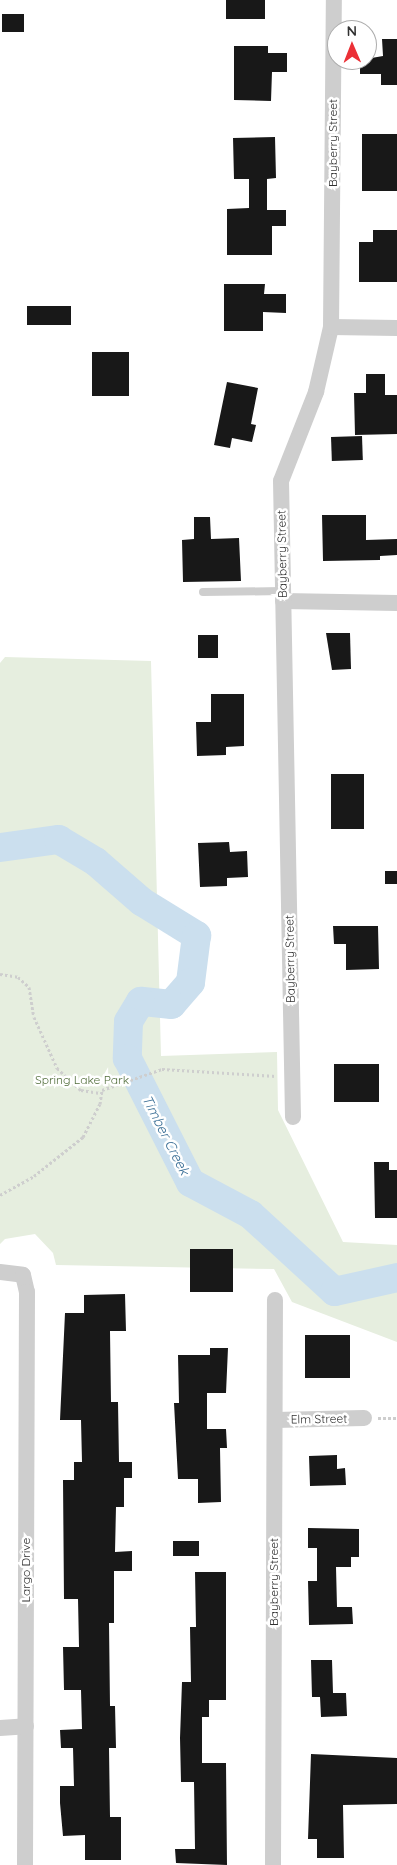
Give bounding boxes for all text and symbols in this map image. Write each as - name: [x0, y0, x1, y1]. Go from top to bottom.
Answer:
- north arrow: [327, 20, 377, 70]
- text: N: [346, 22, 357, 40]
- street label: Bayberry Street: [326, 99, 340, 187]
- street label: Bayberry Street: [274, 510, 290, 598]
- street label: Bayberry Street: [282, 915, 298, 1003]
- park label: Spring Lake Park: [35, 1073, 129, 1087]
- water label: Timber Creek: [139, 1092, 193, 1178]
- street label: Elm Street: [291, 1411, 347, 1427]
- street label: Largo Drive: [19, 1538, 33, 1602]
- street label: Bayberry Street: [267, 1538, 281, 1626]

